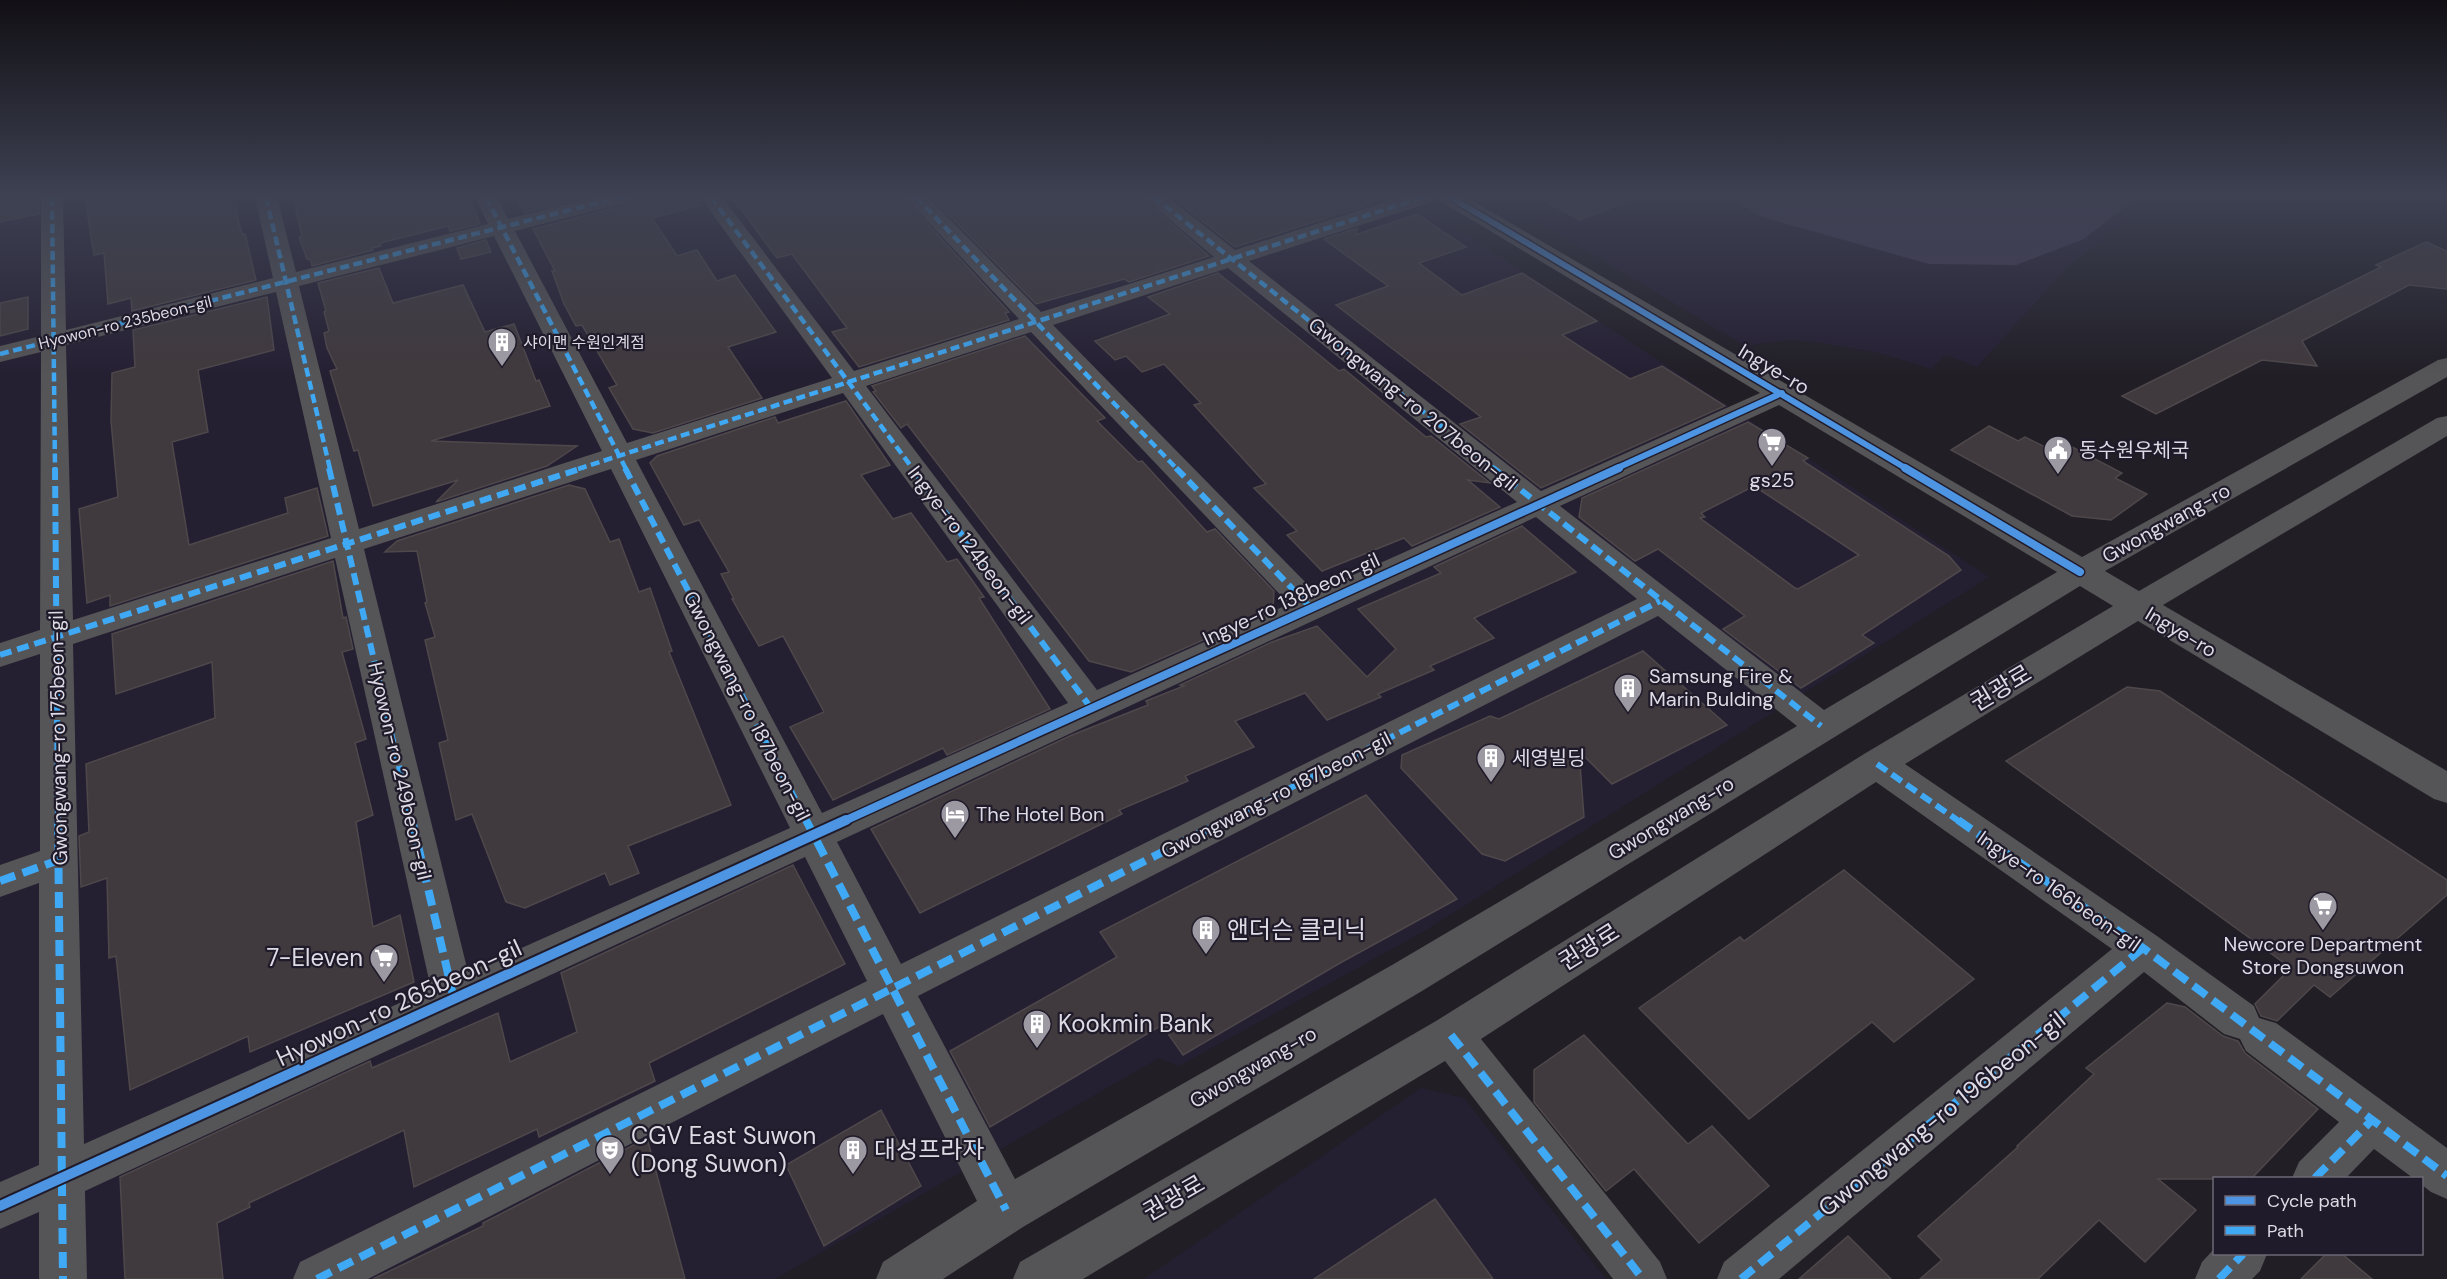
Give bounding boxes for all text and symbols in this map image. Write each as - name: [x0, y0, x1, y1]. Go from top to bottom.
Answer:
- street label: Hyowon-ro 235beon-gil: [36, 291, 214, 354]
- street label: Gwongwang-ro 207beon-gil: [1303, 312, 1523, 496]
- building icon: 샤이맨 수원인계점: [486, 326, 518, 368]
- place label: 샤이맨 수원인계점: [523, 332, 645, 353]
- street label: Ingye-ro: [1734, 338, 1814, 400]
- supermarket icon: gs25: [1756, 426, 1788, 468]
- public building icon: 동수원우체국: [2042, 434, 2074, 476]
- place label: 동수원우체국: [2079, 437, 2189, 463]
- street label: Ingye-ro 124beon-gil: [902, 461, 1038, 629]
- place label: gs25: [1750, 467, 1794, 493]
- street label: Gwongwang-ro: [2097, 477, 2235, 569]
- street label: Ingye-ro 138beon-gil: [1198, 547, 1384, 651]
- street label: Gwongwang-ro 187beon-gil: [678, 586, 816, 826]
- street label: Ingye-ro: [2141, 601, 2221, 663]
- street label: Gwongwang-ro 175beon-gil: [43, 610, 73, 866]
- street label: 권광로: [1964, 657, 2037, 718]
- street label: Hyowon-ro 249beon-gil: [362, 659, 438, 883]
- place label: Samsung Fire & Marin Bulding: [1649, 663, 1793, 712]
- building icon: Samsung Fire & Marin Bulding: [1612, 672, 1644, 714]
- street label: Gwongwang-ro 187beon-gil: [1156, 726, 1396, 864]
- building icon: 세영빌딩: [1475, 742, 1507, 784]
- place label: 세영빌딩: [1512, 745, 1586, 771]
- street label: Gwongwang-ro: [1603, 770, 1739, 866]
- hotel icon: The Hotel Bon: [939, 798, 971, 840]
- place label: The Hotel Bon: [976, 801, 1105, 827]
- street label: Ingye-ro 166beon-gil: [1972, 825, 2146, 957]
- supermarket icon: Newcore Department Store Dongsuwon: [2307, 890, 2339, 932]
- building icon: 앤더슨 클리닉: [1190, 914, 1222, 956]
- place label: 앤더슨 클리닉: [1227, 914, 1366, 945]
- street label: 권광로: [1552, 916, 1625, 977]
- place label: Newcore Department Store Dongsuwon: [2224, 931, 2423, 980]
- street label: Hyowon-ro 265beon-gil: [271, 932, 527, 1073]
- place label: 7-Eleven: [266, 942, 363, 973]
- supermarket icon: 7-Eleven: [368, 942, 400, 984]
- street label: Gwongwang-ro 196beon-gil: [1812, 1004, 2072, 1223]
- building icon: Kookmin Bank: [1021, 1008, 1053, 1050]
- place label: Kookmin Bank: [1058, 1008, 1213, 1039]
- street label: Gwongwang-ro: [1185, 1020, 1321, 1114]
- place label: CGV East Suwon (Dong Suwon): [631, 1120, 816, 1179]
- theatre icon: CGV East Suwon (Dong Suwon): [594, 1134, 626, 1176]
- building icon: 대성프라자: [837, 1134, 869, 1176]
- place label: 대성프라자: [874, 1134, 984, 1165]
- street label: 권광로: [1137, 1168, 1210, 1228]
- legend: [2213, 1177, 2423, 1255]
- text: Cycle path: [2267, 1189, 2357, 1213]
- text: Path: [2267, 1219, 2304, 1243]

